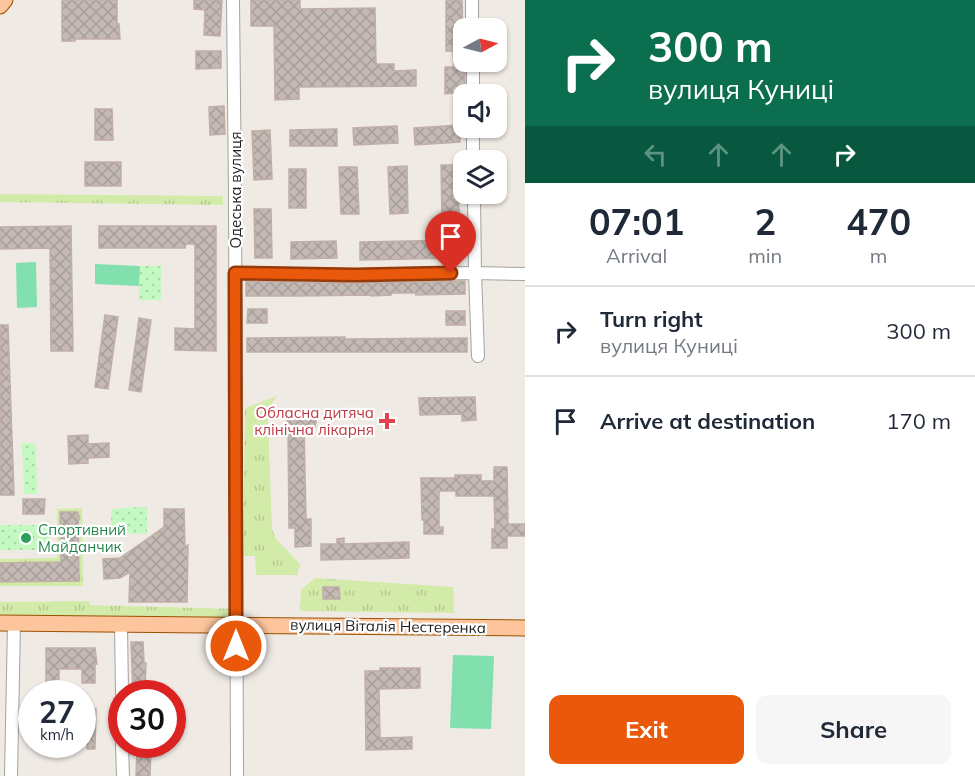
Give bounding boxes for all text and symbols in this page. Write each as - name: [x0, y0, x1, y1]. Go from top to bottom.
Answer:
- north arrow: [453, 18, 507, 72]
- map controls: [453, 18, 507, 204]
- text: 300 m: [648, 20, 773, 73]
- icon: right: [549, 24, 627, 102]
- text: вулиця Куниці: [648, 72, 834, 106]
- button: sound: [453, 84, 507, 138]
- street label: Одеська вулиця: [226, 132, 245, 248]
- icon: left: [639, 138, 672, 171]
- icon: ahead: [702, 138, 735, 171]
- icon: ahead: [765, 138, 798, 171]
- icon: right: [828, 138, 861, 171]
- button: layers: [453, 150, 507, 204]
- text: 07:01: [589, 199, 684, 244]
- text: 2: [754, 199, 776, 244]
- text: 470: [846, 199, 911, 244]
- pin: [425, 211, 476, 273]
- icon: arrive: [434, 220, 467, 253]
- text: Arrival: [606, 243, 667, 268]
- text: min: [748, 243, 782, 268]
- text: m: [870, 243, 887, 268]
- text: Turn right: [600, 305, 703, 333]
- icon: right: [549, 315, 582, 348]
- text: 300 m: [886, 317, 951, 345]
- text: вулиця Куниці: [600, 333, 738, 358]
- place label: Обласна дитяча клінічна лікарня: [254, 403, 374, 439]
- icon: arrive: [549, 405, 582, 438]
- text: Arrive at destination: [600, 407, 815, 435]
- text: 170 m: [886, 407, 951, 435]
- marker: Обласна дитяча клінічна лікарня: [378, 412, 396, 430]
- place label: Спортивний Майданчик: [38, 520, 126, 556]
- marker: Спортивний Майданчик: [19, 531, 33, 545]
- position arrow: [204, 614, 268, 678]
- street label: вулиця Віталія Нестеренка: [290, 615, 486, 637]
- speed limit sign: 30: [108, 680, 186, 758]
- text: 27: [39, 693, 75, 731]
- button: Exit: [549, 695, 744, 764]
- button: Share: [756, 695, 951, 764]
- text: km/h: [40, 725, 74, 744]

